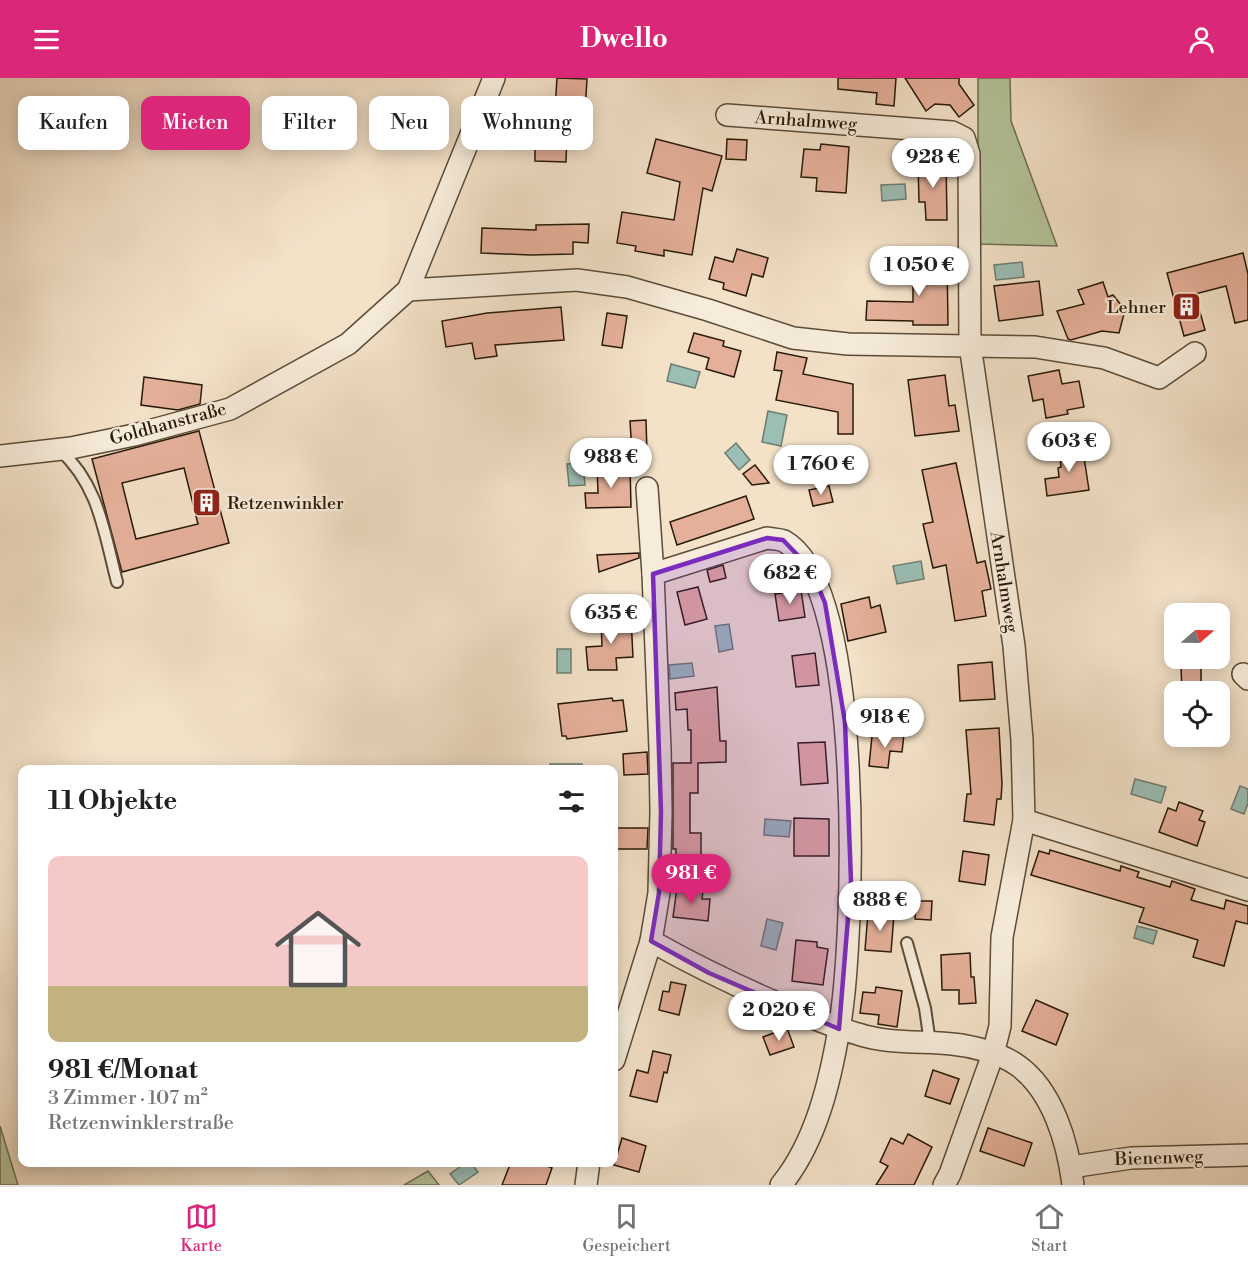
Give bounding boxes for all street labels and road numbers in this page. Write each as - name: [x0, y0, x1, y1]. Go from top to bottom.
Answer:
- street label: Arnhalmweg: [753, 106, 859, 136]
- street label: Goldhanstraße: [107, 397, 229, 451]
- street label: Arnhalmweg: [984, 528, 1023, 635]
- street label: Bienenweg: [1113, 1145, 1205, 1171]

